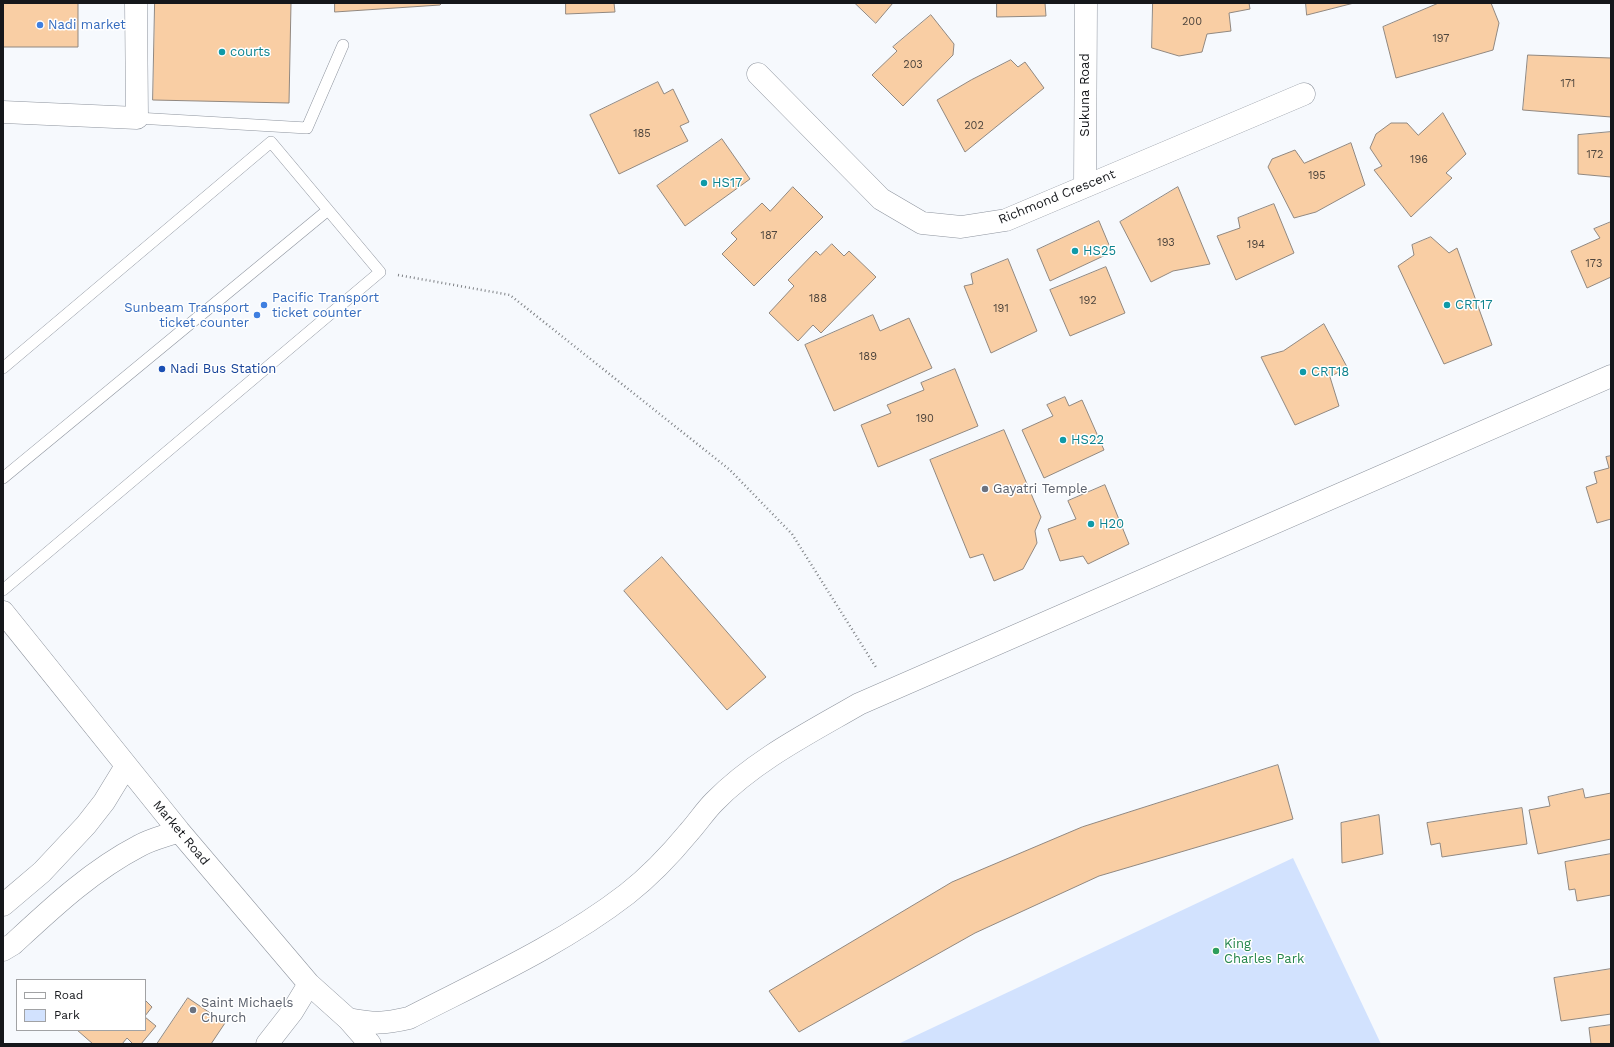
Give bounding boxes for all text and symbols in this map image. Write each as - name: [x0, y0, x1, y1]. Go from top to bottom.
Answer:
- house number: 200: [1182, 15, 1202, 29]
- place label: Nadi market: [48, 17, 126, 33]
- marker: Nadi market: [35, 20, 45, 30]
- house number: 197: [1432, 32, 1450, 46]
- place label: courts: [230, 44, 270, 60]
- marker: courts: [217, 47, 227, 57]
- street label: Sukuna Road: [1077, 53, 1093, 137]
- house number: 203: [903, 58, 923, 72]
- house number: 171: [1561, 77, 1575, 91]
- house number: 202: [964, 119, 984, 133]
- house number: 185: [633, 127, 651, 141]
- house number: 172: [1587, 148, 1603, 162]
- house number: 196: [1410, 153, 1428, 167]
- street label: Richmond Crescent: [996, 166, 1118, 228]
- house number: 195: [1308, 169, 1326, 183]
- place label: HS17: [712, 175, 742, 191]
- marker: HS17: [699, 178, 709, 188]
- house number: 187: [761, 229, 777, 243]
- house number: 193: [1157, 236, 1175, 250]
- house number: 194: [1247, 238, 1265, 252]
- place label: HS25: [1083, 243, 1116, 259]
- marker: HS25: [1070, 246, 1080, 256]
- house number: 173: [1586, 257, 1602, 271]
- place label: Pacific Transport ticket counter: [272, 290, 379, 321]
- house number: 188: [809, 292, 827, 306]
- house number: 192: [1079, 294, 1097, 308]
- place label: CRT17: [1455, 297, 1493, 313]
- place label: Sunbeam Transport ticket counter: [124, 300, 249, 331]
- marker: Pacific Transport ticket counter: [259, 300, 269, 310]
- marker: CRT17: [1442, 300, 1452, 310]
- house number: 191: [993, 302, 1009, 316]
- marker: Sunbeam Transport ticket counter: [252, 310, 262, 320]
- house number: 189: [859, 350, 877, 364]
- place label: Nadi Bus Station: [170, 361, 276, 377]
- marker: Nadi Bus Station: [157, 364, 167, 374]
- place label: CRT18: [1311, 364, 1349, 380]
- marker: CRT18: [1298, 367, 1308, 377]
- house number: 190: [916, 412, 934, 426]
- place label: HS22: [1071, 432, 1104, 448]
- marker: HS22: [1058, 435, 1068, 445]
- place label: Gayatri Temple: [993, 481, 1088, 497]
- marker: Gayatri Temple: [980, 484, 990, 494]
- place label: H20: [1099, 516, 1124, 532]
- marker: H20: [1086, 519, 1096, 529]
- street label: Market Road: [149, 797, 213, 869]
- place label: King Charles Park: [1224, 936, 1304, 967]
- marker: King Charles Park: [1211, 946, 1221, 956]
- legend: [16, 979, 146, 1031]
- text: Road: [54, 988, 83, 1002]
- place label: Saint Michaels Church: [201, 995, 293, 1026]
- marker: Saint Michaels Church: [188, 1005, 198, 1015]
- text: Park: [54, 1008, 80, 1022]

